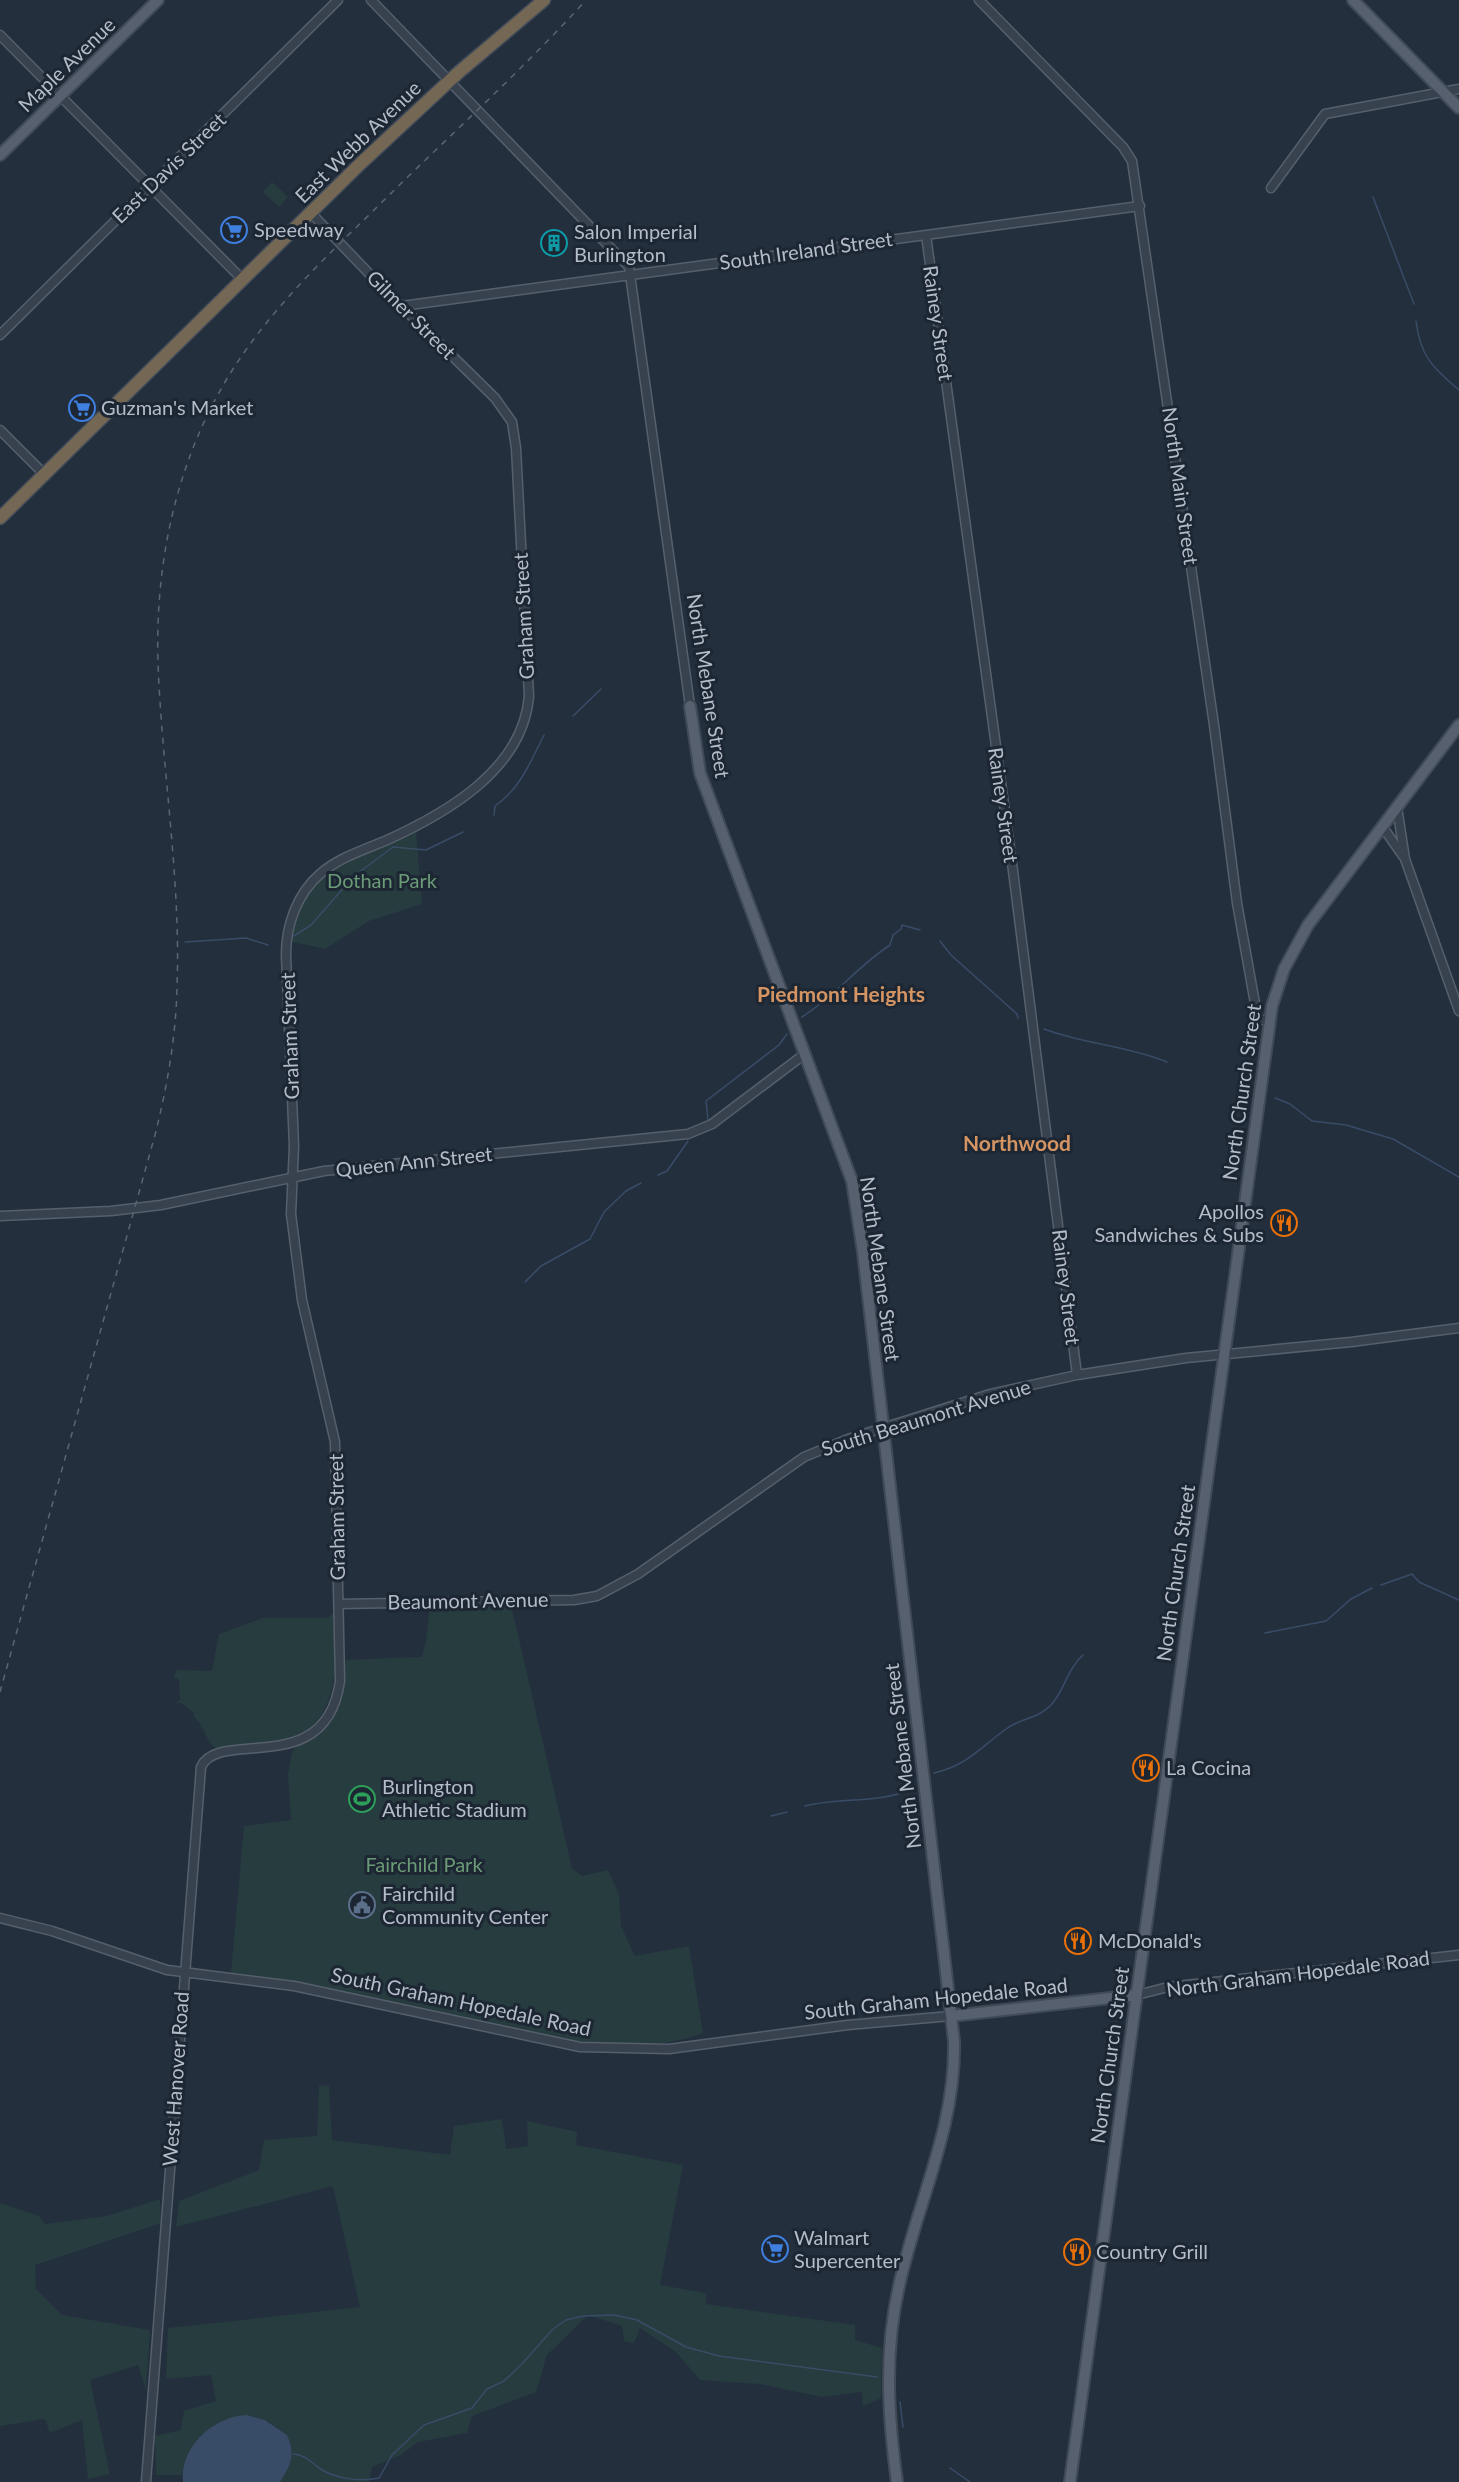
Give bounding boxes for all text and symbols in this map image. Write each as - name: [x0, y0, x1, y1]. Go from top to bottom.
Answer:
- street label: Maple Avenue: [13, 12, 120, 116]
- street label: East Webb Avenue: [290, 75, 425, 207]
- street label: East Davis Street: [107, 107, 230, 228]
- supermarket icon: Speedway: [219, 215, 249, 245]
- place label: Speedway: [254, 217, 344, 241]
- place label: Salon Imperial Burlington: [574, 219, 697, 266]
- street label: South Ireland Street: [718, 226, 894, 274]
- building icon: Salon Imperial Burlington: [539, 228, 569, 258]
- street label: Rainey Street: [919, 264, 959, 382]
- street label: Gilmer Street: [362, 265, 461, 364]
- supermarket icon: Guzman's Market: [67, 393, 97, 423]
- place label: Guzman's Market: [101, 395, 253, 419]
- street label: North Main Street: [1158, 405, 1204, 566]
- street label: Graham Street: [508, 552, 538, 680]
- street label: North Mebane Street: [683, 592, 735, 780]
- street label: Rainey Street: [984, 746, 1024, 864]
- park label: Dothan Park: [327, 868, 438, 892]
- street label: Graham Street: [275, 972, 303, 1100]
- district label: Piedmont Heights: [757, 981, 925, 1006]
- street label: North Church Street: [1217, 1002, 1265, 1182]
- district label: Northwood: [963, 1130, 1071, 1155]
- street label: Queen Ann Street: [334, 1141, 493, 1181]
- street label: North Mebane Street: [856, 1175, 906, 1363]
- place label: Apollos Sandwiches & Subs: [1094, 1199, 1264, 1246]
- restaurant icon: Apollos Sandwiches & Subs: [1269, 1208, 1299, 1238]
- street label: Rainey Street: [1048, 1228, 1086, 1346]
- street label: South Beaumont Avenue: [818, 1374, 1033, 1460]
- street label: Graham Street: [323, 1453, 349, 1581]
- street label: North Church Street: [1151, 1483, 1199, 1663]
- street label: Beaumont Avenue: [387, 1587, 549, 1613]
- street label: North Mebane Street: [879, 1662, 925, 1850]
- restaurant icon: La Cocina: [1131, 1753, 1161, 1783]
- place label: La Cocina: [1166, 1755, 1251, 1779]
- place label: Burlington Athletic Stadium: [382, 1774, 527, 1821]
- sports icon: Burlington Athletic Stadium: [347, 1784, 377, 1814]
- park label: Fairchild Park: [365, 1852, 483, 1876]
- place label: Fairchild Community Center: [382, 1881, 549, 1928]
- public building icon: Fairchild Community Center: [347, 1890, 377, 1920]
- restaurant icon: McDonald's: [1063, 1926, 1093, 1956]
- place label: McDonald's: [1098, 1928, 1202, 1952]
- street label: North Graham Hopedale Road: [1165, 1945, 1431, 2001]
- street label: South Graham Hopedale Road: [329, 1962, 593, 2040]
- street label: North Church Street: [1085, 1965, 1133, 2145]
- street label: South Graham Hopedale Road: [803, 1972, 1069, 2024]
- street label: West Hanover Road: [157, 1991, 193, 2167]
- place label: Walmart Supercenter: [794, 2225, 901, 2272]
- supermarket icon: Walmart Supercenter: [760, 2234, 790, 2264]
- restaurant icon: Country Grill: [1062, 2237, 1092, 2267]
- place label: Country Grill: [1096, 2239, 1208, 2263]

